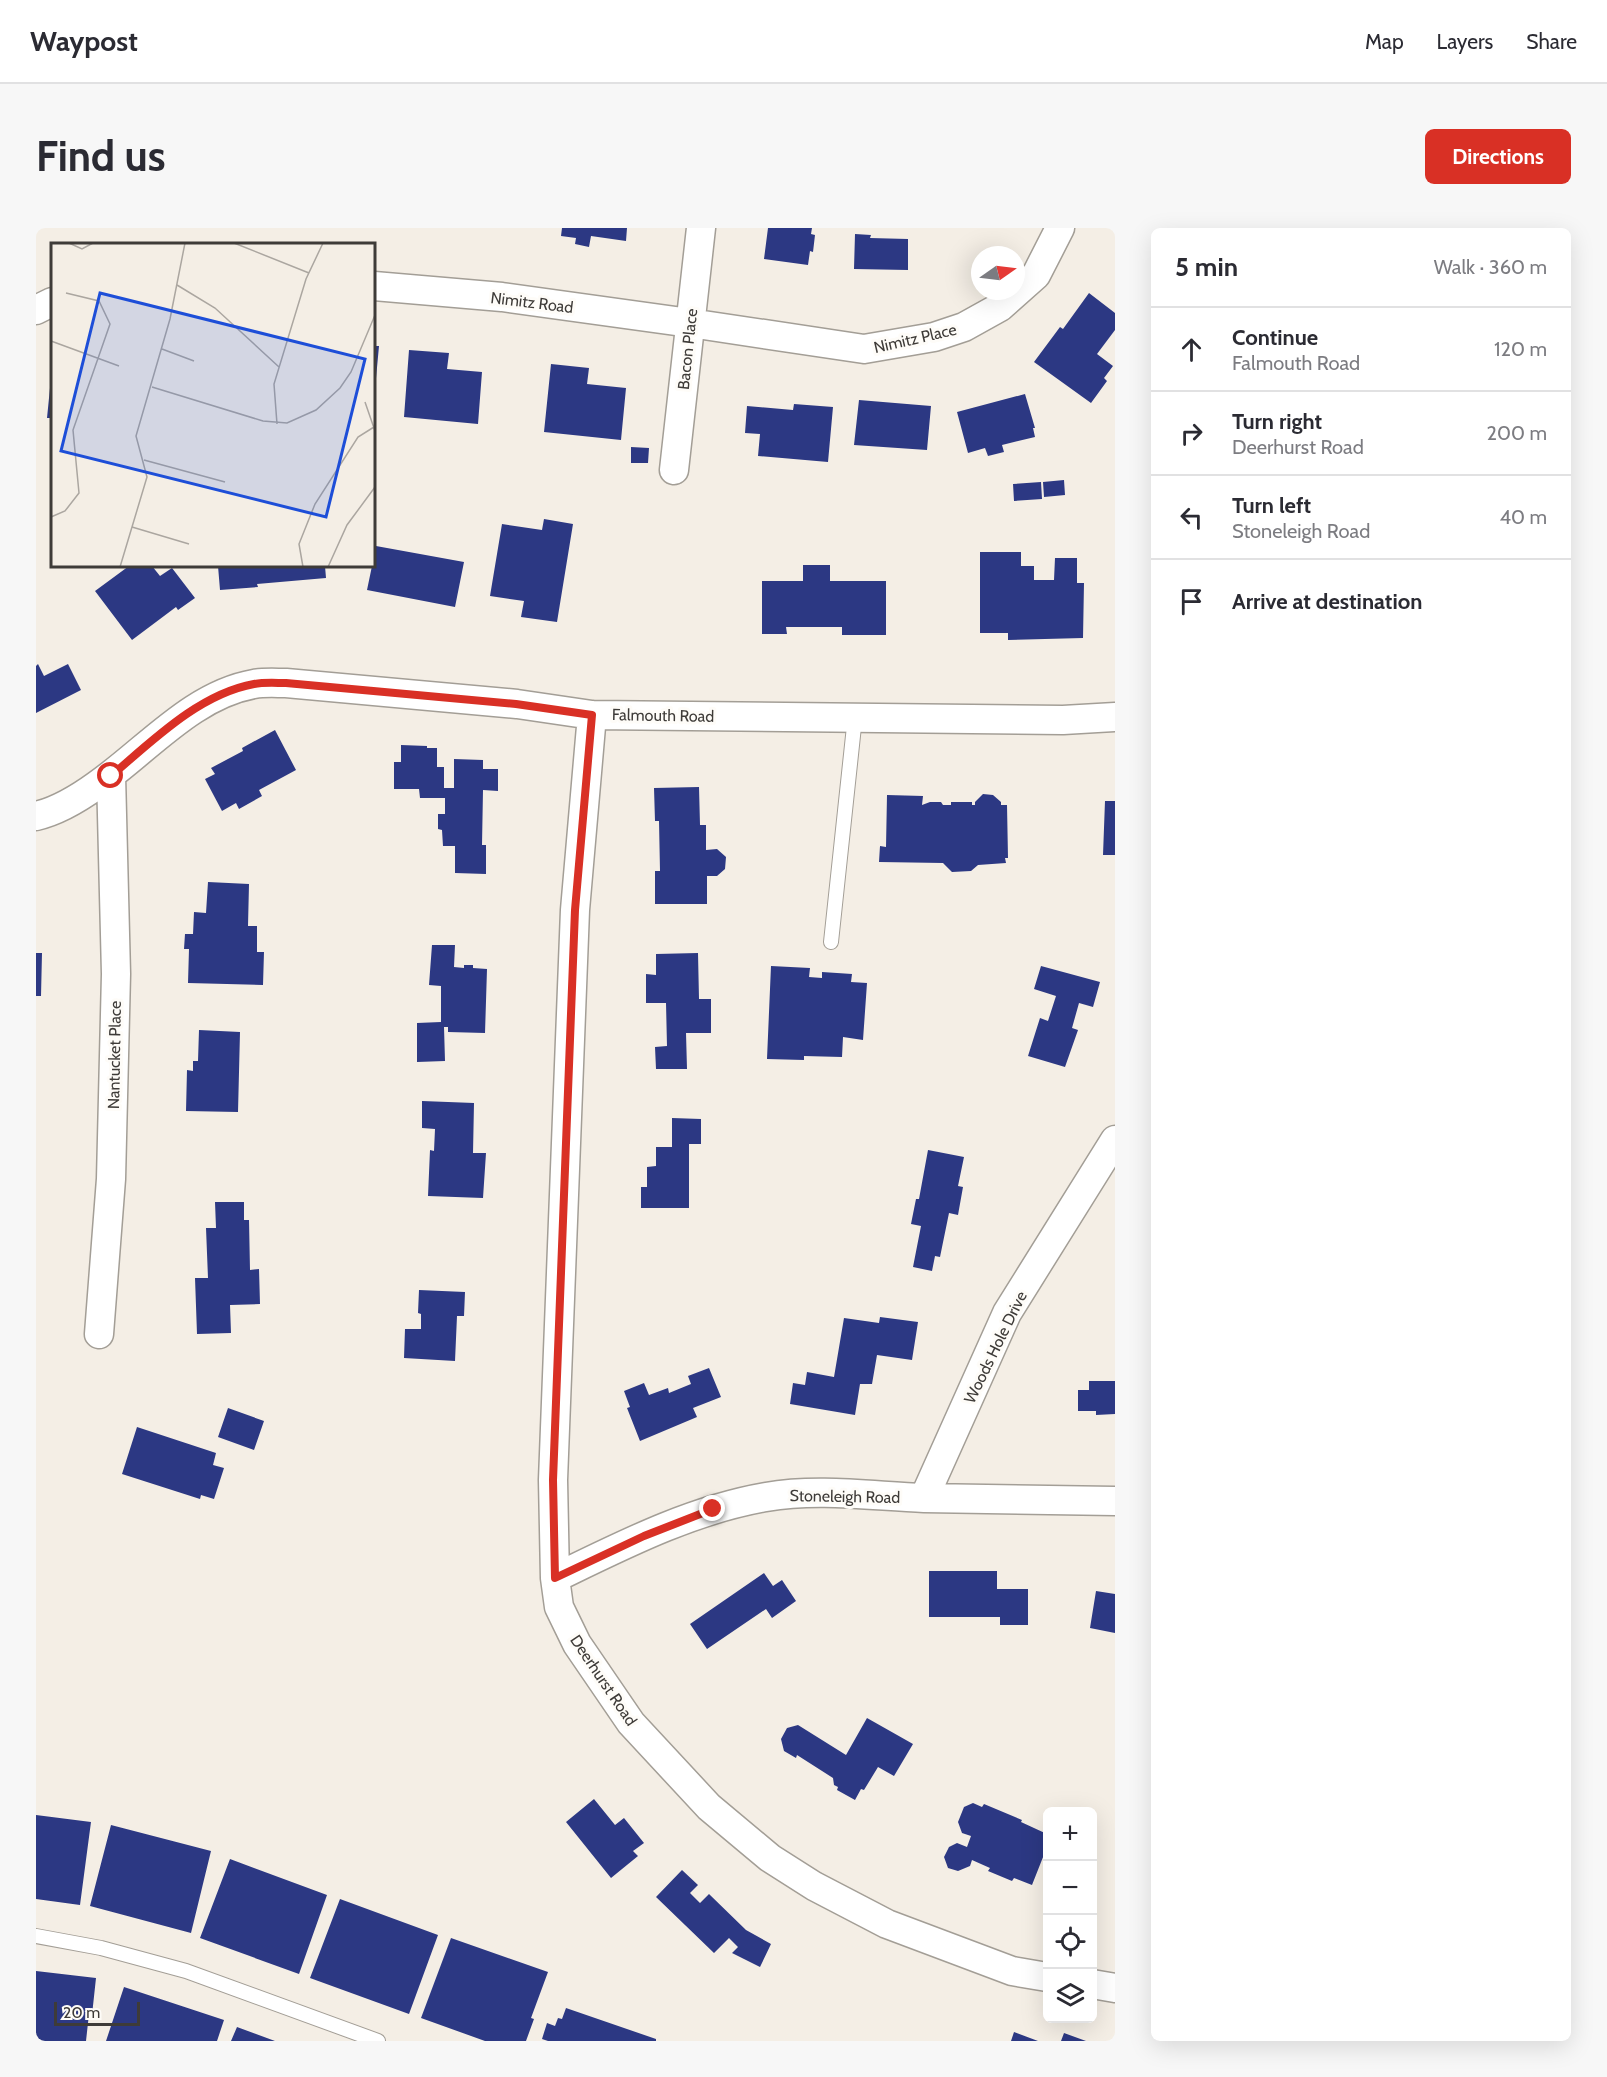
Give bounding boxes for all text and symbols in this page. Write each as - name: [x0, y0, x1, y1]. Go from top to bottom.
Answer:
- text: Waypost: [30, 24, 138, 58]
- text: Map: [1365, 29, 1404, 54]
- text: Layers: [1437, 29, 1493, 54]
- text: Share: [1526, 29, 1577, 54]
- button: Directions: [1425, 129, 1571, 184]
- text: Find us: [36, 130, 165, 182]
- inset map: [51, 243, 375, 567]
- north arrow: [971, 246, 1025, 300]
- text: 5 min: [1175, 251, 1238, 283]
- text: Walk · 360 m: [1434, 255, 1547, 279]
- street label: Nimitz Road: [490, 288, 574, 317]
- street label: Bacon Place: [674, 307, 701, 391]
- street label: Nimitz Place: [872, 320, 958, 357]
- text: Continue: [1232, 324, 1318, 351]
- icon: ahead: [1175, 333, 1208, 366]
- text: 120 m: [1494, 337, 1547, 361]
- text: Falmouth Road: [1232, 351, 1360, 375]
- text: Turn right: [1232, 408, 1322, 435]
- icon: right: [1175, 417, 1208, 450]
- text: 200 m: [1487, 421, 1547, 445]
- text: Deerhurst Road: [1232, 435, 1364, 459]
- text: Turn left: [1232, 492, 1311, 519]
- icon: left: [1175, 501, 1208, 534]
- text: 40 m: [1499, 505, 1547, 529]
- text: Stoneleigh Road: [1232, 519, 1370, 543]
- icon: arrive: [1175, 585, 1208, 618]
- text: Arrive at destination: [1232, 588, 1422, 615]
- street label: Falmouth Road: [612, 705, 714, 726]
- route start: [97, 762, 123, 788]
- street label: Nantucket Place: [104, 1001, 125, 1109]
- street label: Woods Hole Drive: [960, 1288, 1031, 1406]
- street label: Stoneleigh Road: [790, 1486, 900, 1507]
- route end: [699, 1495, 725, 1521]
- street label: Deerhurst Road: [566, 1631, 641, 1729]
- map controls: [1043, 1807, 1097, 2023]
- button: +: [1043, 1807, 1097, 1861]
- button: −: [1043, 1861, 1097, 1915]
- button: locate: [1043, 1915, 1097, 1969]
- button: layers: [1043, 1969, 1097, 2023]
- scale bar: [54, 1999, 140, 2026]
- text: 20 m: [63, 2003, 100, 2022]

